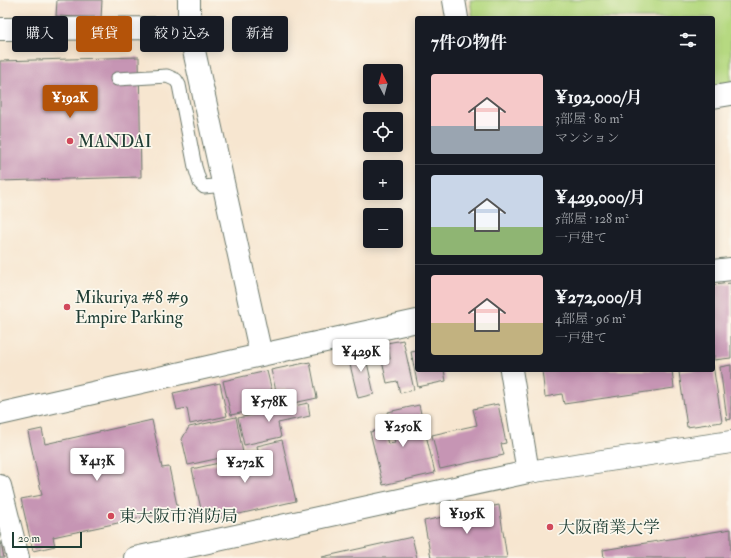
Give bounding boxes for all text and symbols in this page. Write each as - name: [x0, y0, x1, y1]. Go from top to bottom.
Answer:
- chip: 購入: [12, 16, 68, 52]
- chip: 賃貸: [76, 16, 132, 52]
- chip: 絞り込み: [140, 16, 224, 52]
- chip: 新着: [232, 16, 288, 52]
- icon: filters: [677, 29, 699, 51]
- text: 7件の物件: [431, 32, 507, 53]
- north arrow: [363, 64, 403, 104]
- map controls: [363, 64, 403, 248]
- pin: ¥192K: [42, 85, 98, 119]
- text: ¥192,000/月: [555, 87, 643, 108]
- text: ¥192K: [52, 90, 88, 106]
- icon: home: [463, 90, 511, 138]
- text: 3部屋 · 80 m²: [555, 111, 623, 127]
- button: locate: [363, 112, 403, 152]
- text: マンション: [555, 130, 619, 146]
- place label: MANDAI: [78, 131, 152, 152]
- marker: MANDAI: [65, 136, 75, 146]
- button: +: [363, 160, 403, 200]
- text: ¥429,000/月: [555, 187, 646, 208]
- icon: home: [463, 191, 511, 239]
- button: −: [363, 208, 403, 248]
- text: 5部屋 · 128 m²: [555, 211, 629, 227]
- text: 一戸建て: [555, 230, 607, 246]
- place label: Mikuriya #8 #9 Empire Parking: [75, 287, 189, 329]
- text: ¥272,000/月: [555, 287, 644, 308]
- icon: home: [463, 291, 511, 339]
- marker: Mikuriya #8 #9 Empire Parking: [62, 302, 72, 312]
- text: 4部屋 · 96 m²: [555, 311, 626, 327]
- text: 一戸建て: [555, 330, 607, 346]
- pin: ¥429K: [333, 339, 389, 373]
- text: ¥429K: [341, 344, 381, 360]
- pin: ¥578K: [241, 389, 297, 423]
- text: ¥578K: [251, 394, 287, 410]
- pin: ¥250K: [375, 414, 431, 448]
- text: ¥250K: [384, 419, 422, 435]
- pin: ¥413K: [69, 448, 125, 482]
- pin: ¥272K: [217, 450, 273, 484]
- text: ¥413K: [79, 453, 115, 469]
- text: ¥272K: [226, 455, 264, 471]
- pin: ¥195K: [439, 501, 495, 535]
- place label: 東大阪市消防局: [119, 506, 238, 527]
- text: ¥195K: [449, 506, 485, 522]
- marker: 東大阪市消防局: [106, 511, 116, 521]
- place label: 大阪商業大学: [558, 517, 660, 538]
- marker: 大阪商業大学: [545, 522, 555, 532]
- scale bar: [12, 530, 82, 549]
- text: 20 m: [18, 532, 40, 545]

